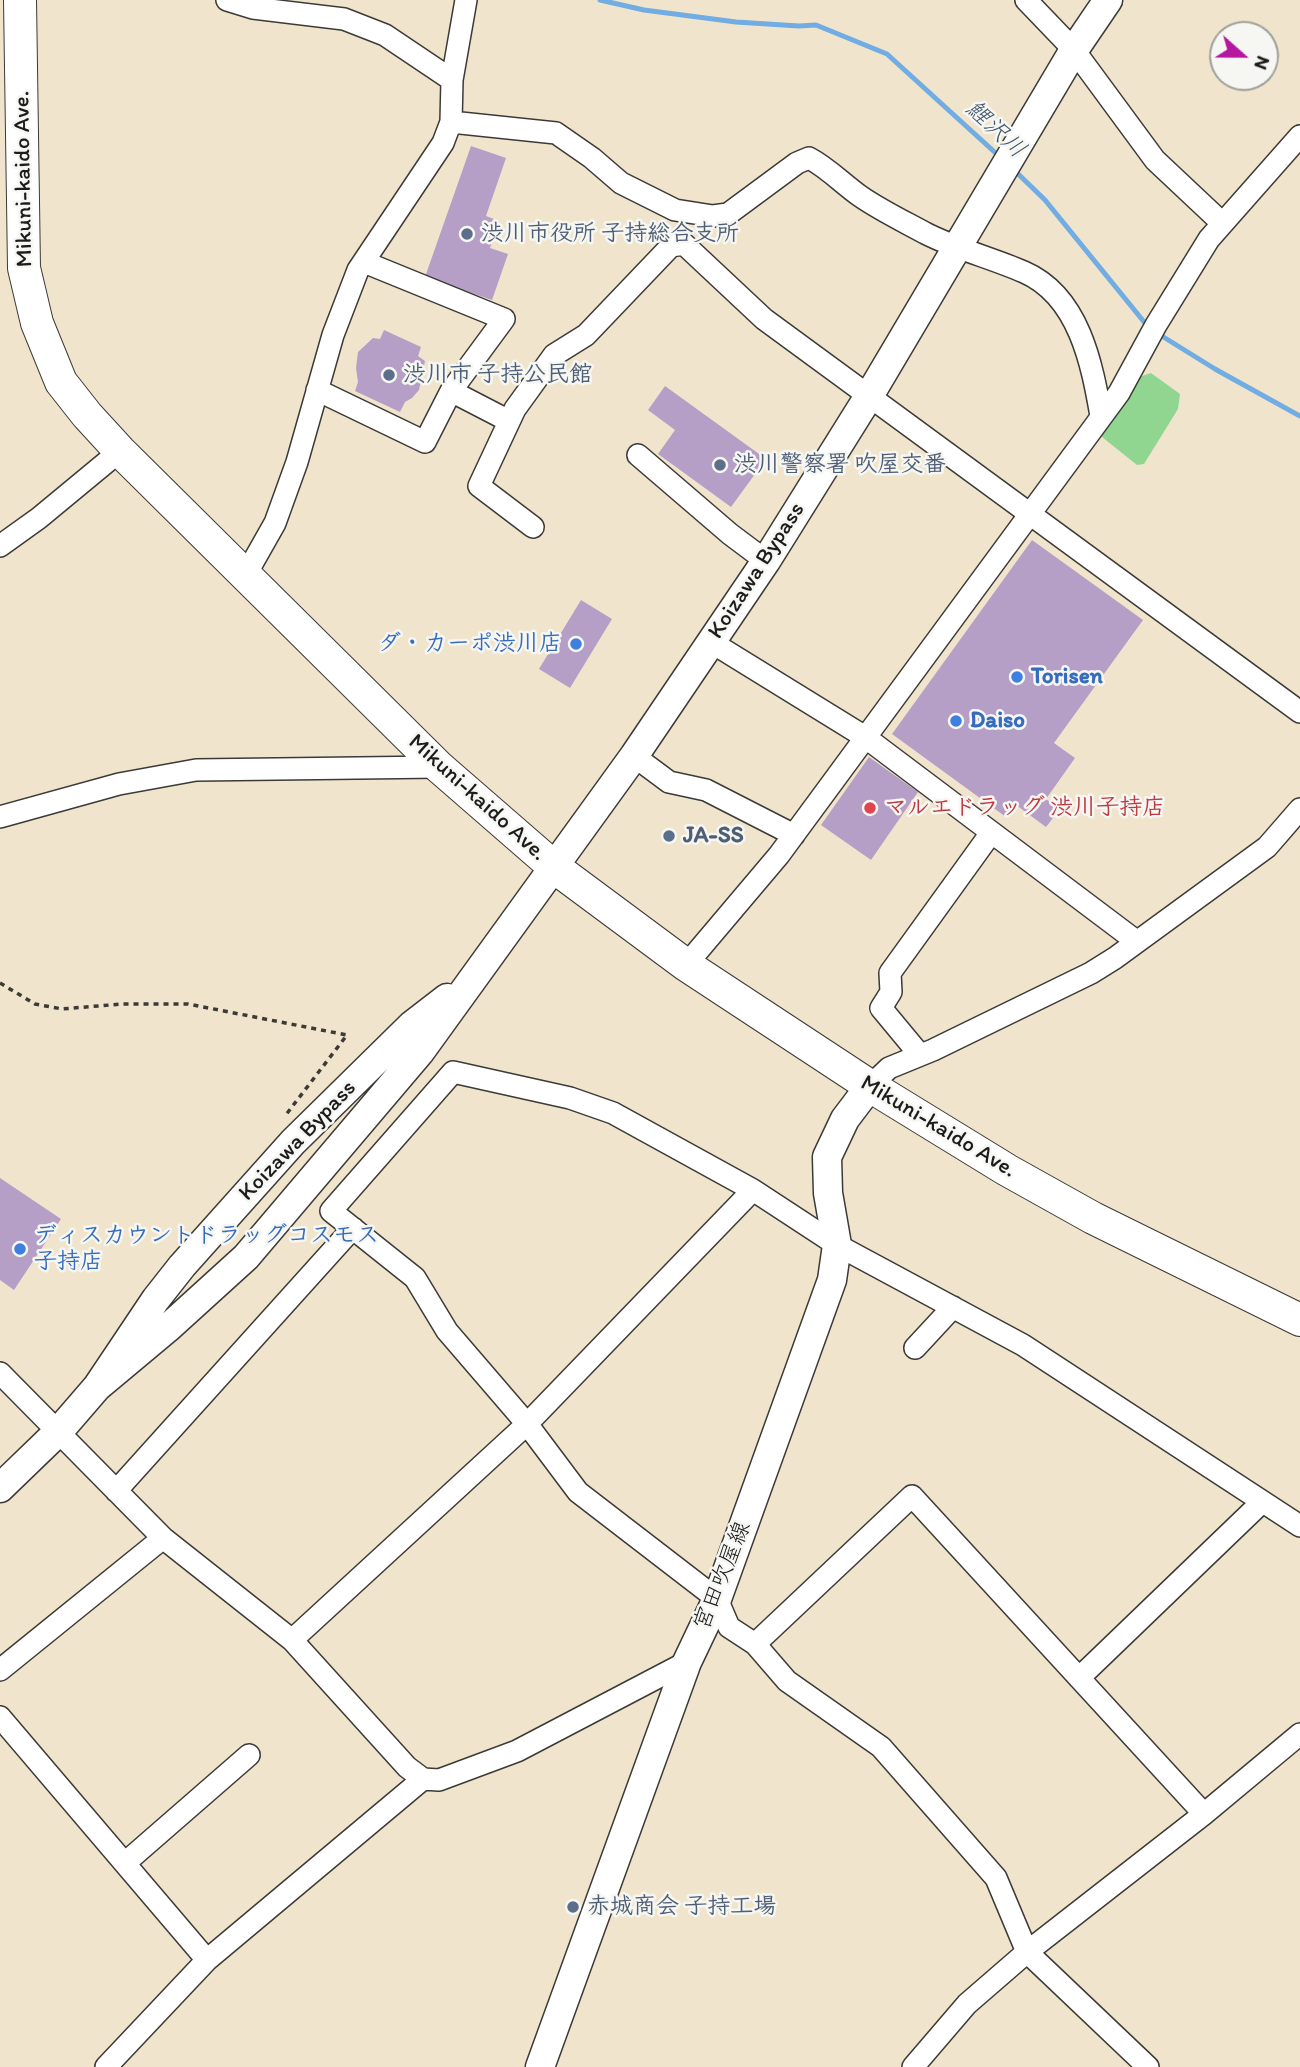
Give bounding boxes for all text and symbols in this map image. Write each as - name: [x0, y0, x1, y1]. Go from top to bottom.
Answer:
- north arrow: [1209, 21, 1279, 91]
- text: N: [1249, 53, 1275, 73]
- street label: Mikuni-kaido Ave.: [9, 90, 39, 268]
- water label: 鯉沢川: [959, 95, 1031, 165]
- place label: 渋川市役所 子持総合支所: [481, 220, 739, 248]
- marker: 渋川市役所 子持総合支所: [459, 226, 475, 242]
- place label: 渋川市 子持公民館: [403, 361, 592, 389]
- marker: 渋川市 子持公民館: [381, 367, 397, 383]
- place label: 渋川警察署 吹屋交番: [734, 451, 946, 479]
- marker: 渋川警察署 吹屋交番: [712, 457, 728, 473]
- street label: Koizawa Bypass: [703, 498, 811, 644]
- place label: ダ・カーポ渋川店: [378, 630, 562, 658]
- marker: ダ・カーポ渋川店: [568, 636, 584, 652]
- place label: Torisen: [1031, 663, 1103, 691]
- marker: Torisen: [1009, 669, 1025, 685]
- place label: Daiso: [970, 707, 1025, 735]
- marker: Daiso: [948, 713, 964, 729]
- street label: Mikuni-kaido Ave.: [402, 729, 552, 867]
- place label: マルエドラッグ 渋川子持店: [884, 794, 1165, 822]
- marker: マルエドラッグ 渋川子持店: [862, 800, 878, 816]
- place label: JA-SS: [683, 822, 744, 850]
- marker: JA-SS: [661, 828, 677, 844]
- street label: Mikuni-kaido Ave.: [855, 1070, 1021, 1184]
- street label: Koizawa Bypass: [234, 1075, 362, 1207]
- place label: ディスカウントドラッグコスモス 子持店: [34, 1222, 379, 1276]
- marker: ディスカウントドラッグコスモス 子持店: [12, 1241, 28, 1257]
- street label: 宮田吹屋線: [689, 1518, 757, 1634]
- place label: 赤城商会 子持工場: [587, 1893, 776, 1921]
- marker: 赤城商会 子持工場: [565, 1899, 581, 1915]

